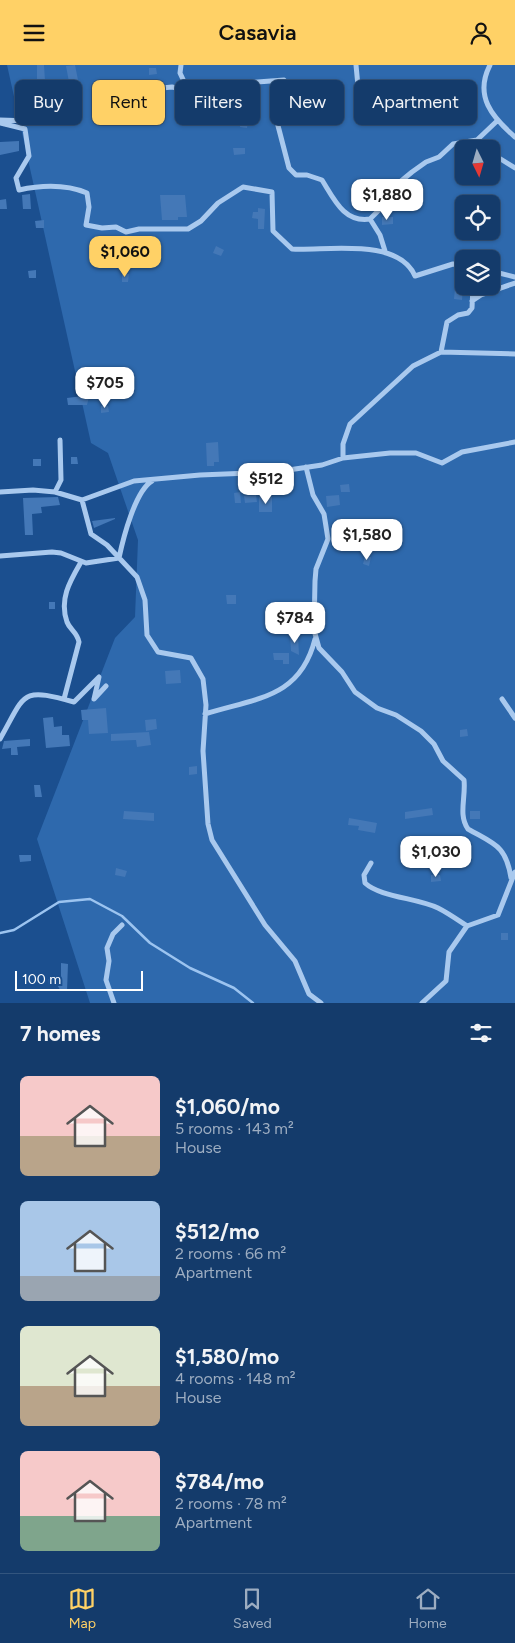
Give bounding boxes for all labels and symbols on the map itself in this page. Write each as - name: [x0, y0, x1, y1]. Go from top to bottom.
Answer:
- north arrow: [455, 140, 500, 185]
- pin: $1,880: [346, 179, 428, 221]
- pin: $1,060: [84, 235, 166, 278]
- pin: $705: [75, 367, 135, 409]
- pin: $512: [236, 463, 296, 505]
- pin: $1,580: [326, 519, 408, 561]
- pin: $784: [265, 601, 325, 644]
- pin: $1,030: [395, 835, 477, 878]
- scale bar: [15, 968, 142, 991]

